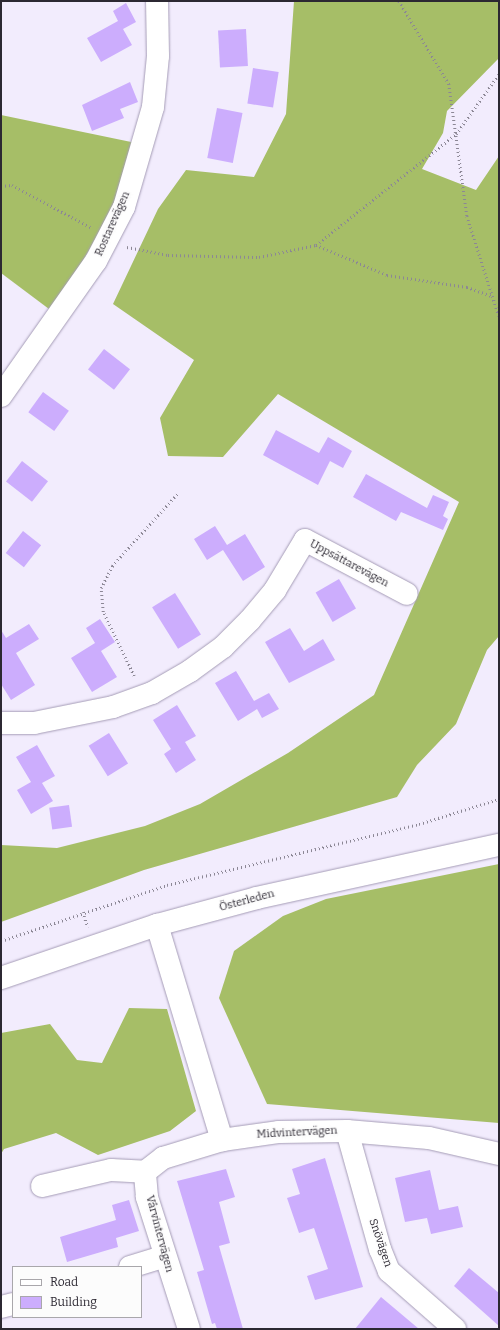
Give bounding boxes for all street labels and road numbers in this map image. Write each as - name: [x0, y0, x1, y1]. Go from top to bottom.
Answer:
- street label: Rostarevägen: [93, 190, 133, 258]
- street label: Uppsättarevägen: [307, 538, 391, 590]
- street label: Österleden: [218, 887, 276, 915]
- street label: Midvintervägen: [256, 1124, 338, 1142]
- street label: Vårvintervägen: [142, 1194, 176, 1274]
- street label: Snövägen: [366, 1217, 394, 1269]

